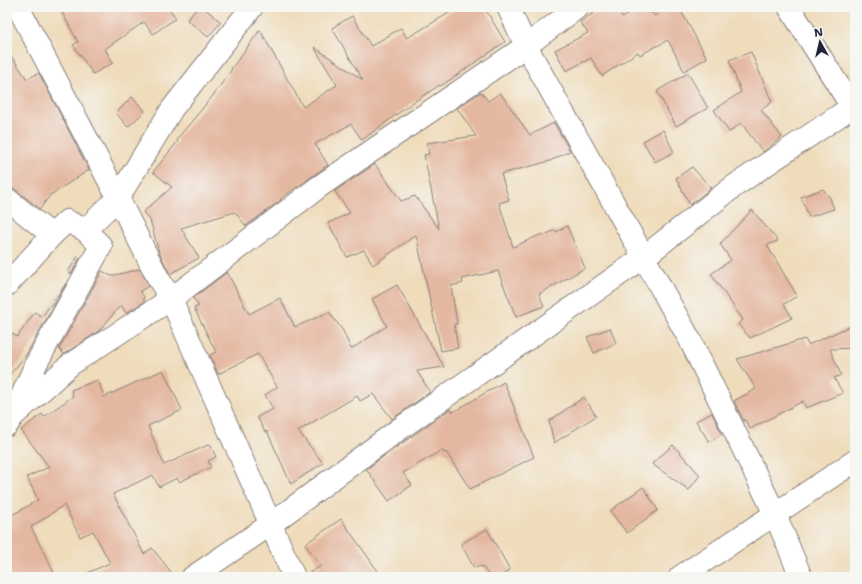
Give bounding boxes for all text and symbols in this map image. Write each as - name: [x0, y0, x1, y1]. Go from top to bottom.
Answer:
- north arrow: [800, 22, 840, 62]
- text: N: [813, 25, 824, 41]

